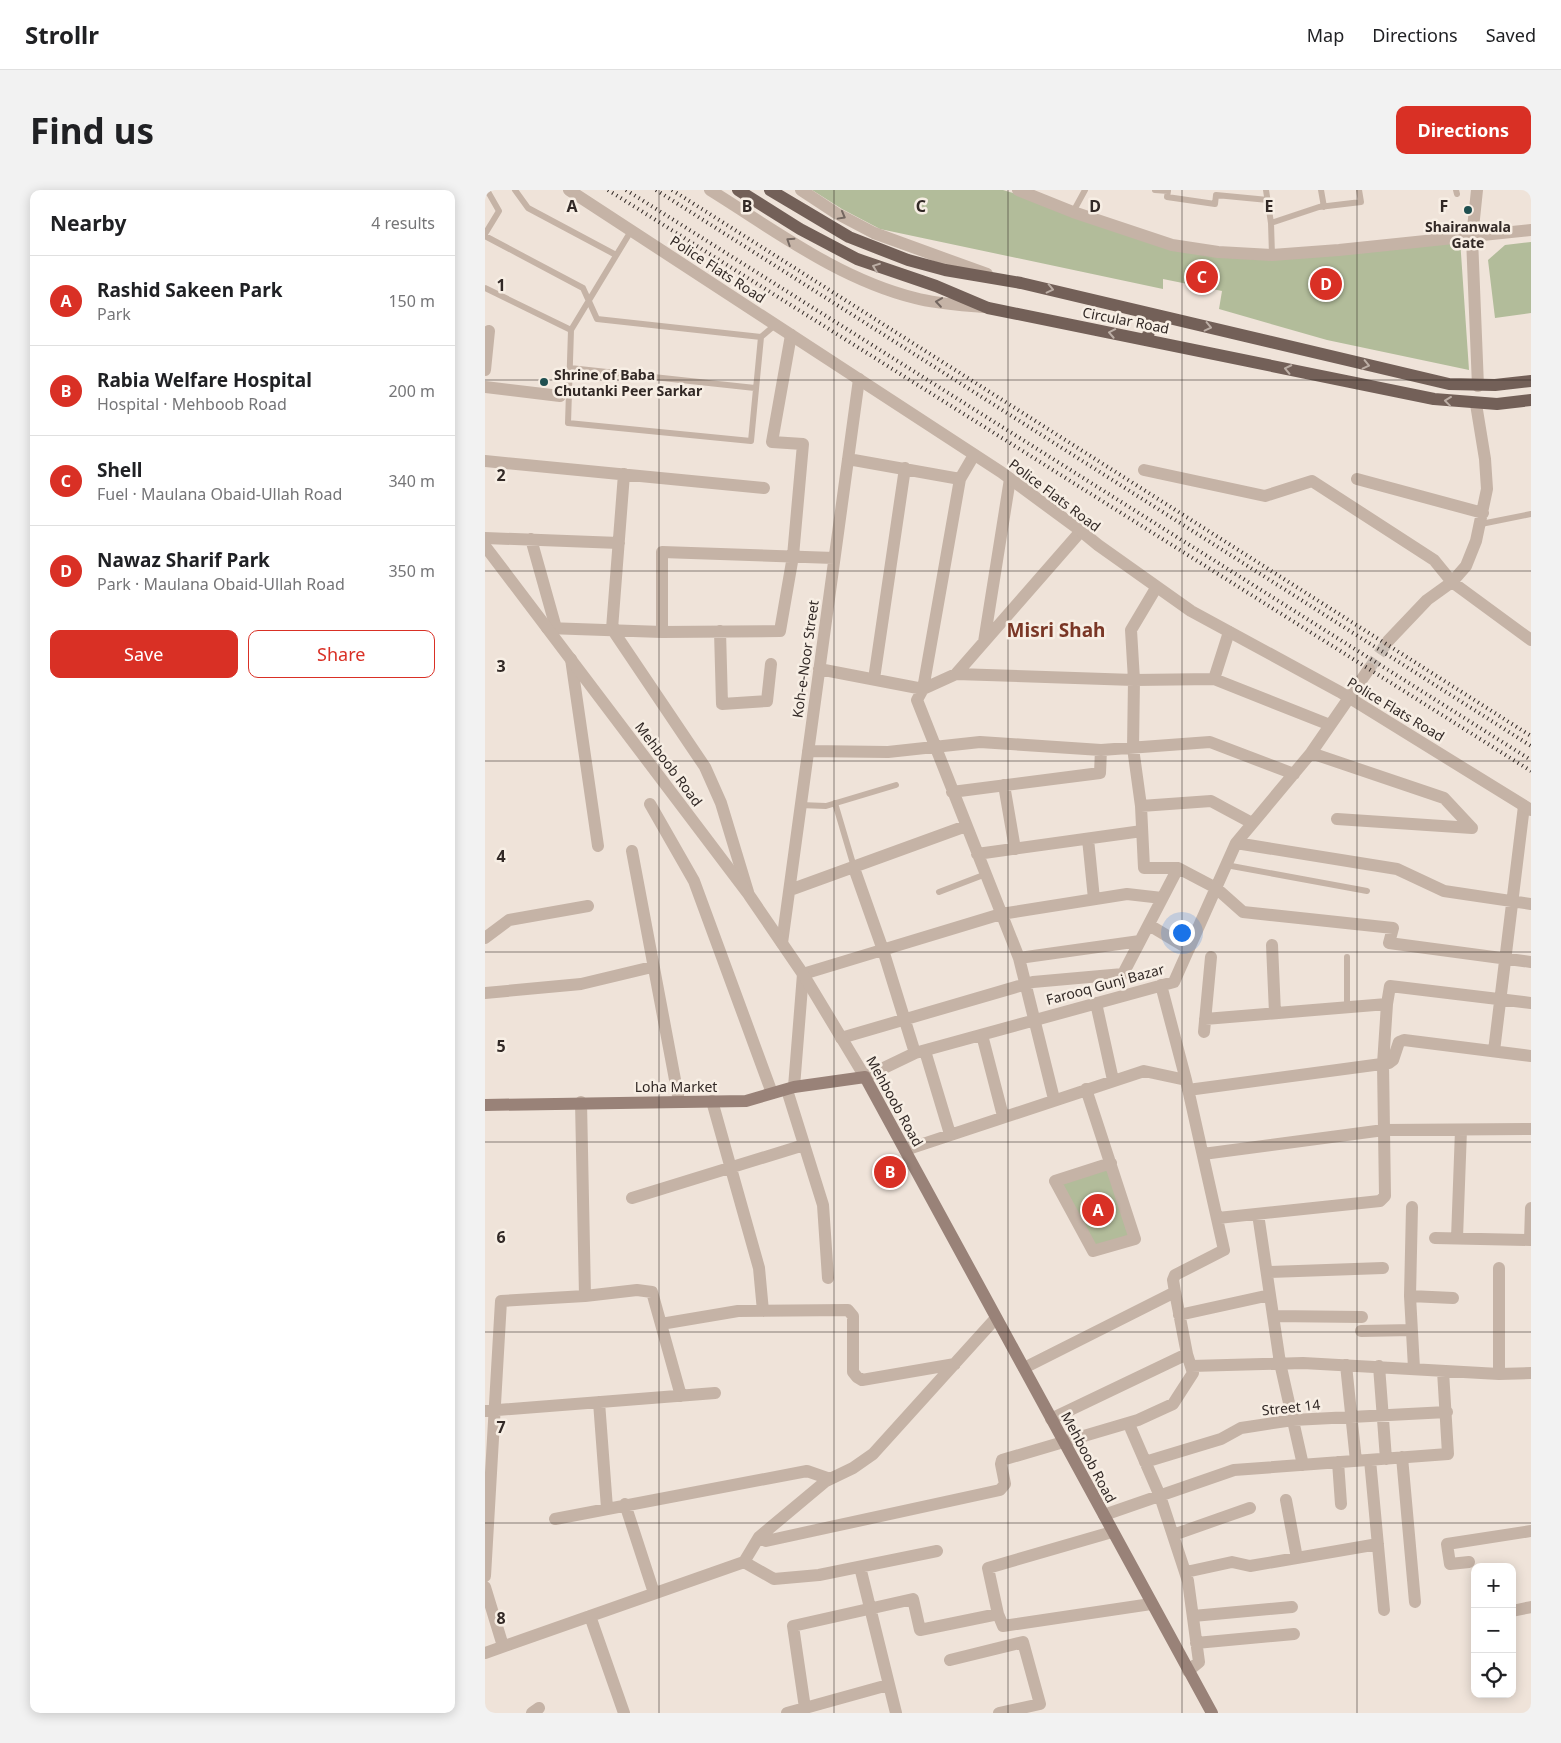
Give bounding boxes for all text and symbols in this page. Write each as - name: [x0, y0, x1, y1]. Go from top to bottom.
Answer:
- text: Strollr: [25, 18, 99, 51]
- text: Map: [1307, 23, 1344, 47]
- text: Directions: [1372, 23, 1458, 47]
- text: Saved: [1486, 23, 1536, 47]
- button: Directions: [1396, 106, 1531, 154]
- text: Find us: [30, 107, 154, 154]
- text: A: [566, 195, 578, 217]
- text: B: [742, 195, 752, 217]
- text: C: [916, 195, 926, 217]
- text: D: [1089, 195, 1101, 217]
- text: E: [1265, 195, 1274, 217]
- text: F: [1440, 195, 1448, 217]
- marker: Shairanwala Gate: [1462, 204, 1474, 216]
- text: Nearby: [50, 209, 126, 237]
- one-way arrow: [837, 210, 846, 220]
- text: 4 results: [371, 212, 435, 234]
- place label: Shairanwala Gate: [1425, 217, 1511, 252]
- street label: Police Flats Road: [667, 231, 769, 307]
- one-way arrow: [787, 238, 796, 248]
- pin: C: [1186, 258, 1218, 296]
- one-way arrow: [873, 263, 881, 273]
- pin: D: [1310, 265, 1342, 303]
- text: 1: [496, 274, 506, 296]
- text: Rashid Sakeen Park: [97, 277, 282, 303]
- one-way arrow: [1045, 283, 1054, 294]
- text: A: [60, 290, 72, 312]
- text: 150 m: [388, 290, 435, 312]
- one-way arrow: [935, 298, 944, 308]
- street label: Circular Road: [1081, 302, 1171, 338]
- text: Park: [97, 303, 131, 325]
- one-way arrow: [1203, 321, 1212, 332]
- one-way arrow: [1108, 328, 1117, 338]
- one-way arrow: [1361, 359, 1370, 370]
- one-way arrow: [1284, 364, 1293, 375]
- place label: Shrine of Baba Chutanki Peer Sarkar: [554, 365, 703, 400]
- text: Rabia Welfare Hospital: [97, 367, 312, 393]
- marker: Shrine of Baba Chutanki Peer Sarkar: [538, 376, 550, 388]
- text: B: [61, 380, 71, 402]
- text: 200 m: [388, 380, 435, 402]
- text: Hospital · Mehboob Road: [97, 393, 287, 415]
- one-way arrow: [1443, 396, 1451, 407]
- street label: Police Flats Road: [1005, 454, 1105, 536]
- text: Shell: [97, 457, 143, 483]
- text: 2: [496, 464, 506, 486]
- text: C: [61, 470, 71, 492]
- text: 340 m: [388, 470, 435, 492]
- text: Fuel · Maulana Obaid-Ullah Road: [97, 483, 342, 505]
- text: Nawaz Sharif Park: [97, 547, 270, 573]
- text: D: [60, 560, 72, 582]
- text: 350 m: [388, 560, 435, 582]
- text: Park · Maulana Obaid-Ullah Road: [97, 573, 345, 595]
- street label: Koh-e-Noor Street: [787, 599, 823, 719]
- district label: Misri Shah: [1007, 617, 1105, 643]
- button: Save: [50, 630, 238, 678]
- button: Share: [248, 630, 435, 678]
- text: 3: [496, 655, 506, 677]
- street label: Police Flats Road: [1344, 672, 1448, 746]
- street label: Mehboob Road: [631, 718, 707, 810]
- text: 4: [496, 845, 506, 867]
- your location: [1169, 920, 1195, 946]
- street label: Farooq Gunj Bazar: [1044, 959, 1166, 1009]
- text: 5: [496, 1035, 506, 1057]
- street label: Mehboob Road: [862, 1052, 928, 1150]
- street label: Loha Market: [635, 1077, 717, 1096]
- pin: B: [874, 1153, 906, 1191]
- pin: A: [1082, 1191, 1114, 1229]
- text: 6: [496, 1226, 506, 1248]
- street label: Street 14: [1261, 1394, 1321, 1420]
- street label: Mehboob Road: [1057, 1408, 1121, 1506]
- text: 7: [496, 1416, 506, 1438]
- map controls: [1471, 1563, 1516, 1698]
- button: +: [1471, 1563, 1516, 1608]
- text: 8: [496, 1607, 506, 1629]
- button: −: [1471, 1608, 1516, 1653]
- button: locate: [1471, 1653, 1516, 1698]

